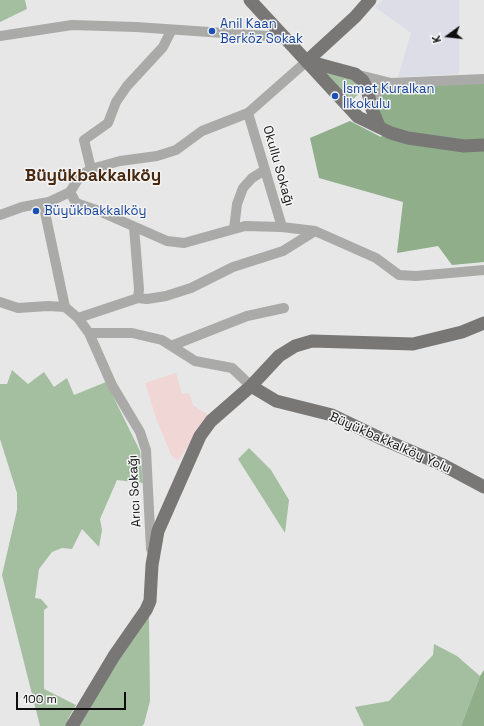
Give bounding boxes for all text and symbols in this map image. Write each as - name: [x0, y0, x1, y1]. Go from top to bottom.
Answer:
- place label: Anil Kaan Berköz Sokak: [220, 16, 303, 47]
- north arrow: [428, 16, 468, 56]
- marker: Anil Kaan Berköz Sokak: [207, 26, 217, 36]
- text: K: [429, 34, 444, 44]
- place label: İsmet Kuralkan İlkokulu: [343, 81, 434, 112]
- marker: İsmet Kuralkan İlkokulu: [330, 91, 340, 101]
- street label: Okullu Sokağı: [259, 124, 297, 208]
- district label: Büyükbakkalköy: [25, 166, 161, 186]
- place label: Büyükbakkalköy: [44, 203, 146, 219]
- marker: Büyükbakkalköy: [31, 206, 41, 216]
- street label: Büyükbakkalköy Yolu: [327, 409, 453, 477]
- street label: Arıcı Sokağı: [125, 455, 145, 527]
- scale bar: [18, 684, 128, 710]
- text: 100 m: [23, 691, 57, 707]

